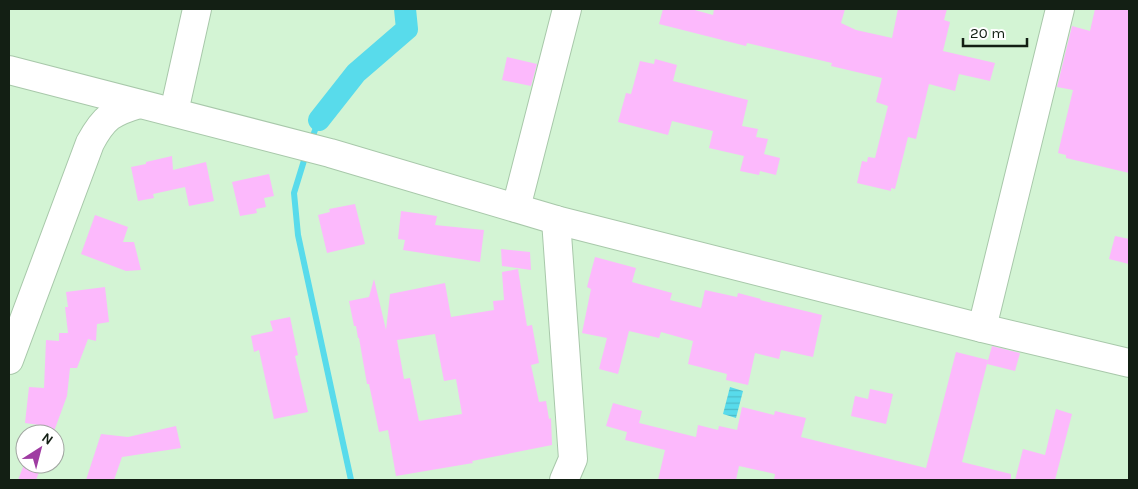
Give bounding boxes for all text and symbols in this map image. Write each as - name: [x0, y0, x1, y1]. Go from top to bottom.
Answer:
- scale bar: [963, 15, 1027, 47]
- text: 20 m: [970, 24, 1005, 42]
- north arrow: [15, 424, 65, 474]
- text: N: [38, 429, 56, 449]

